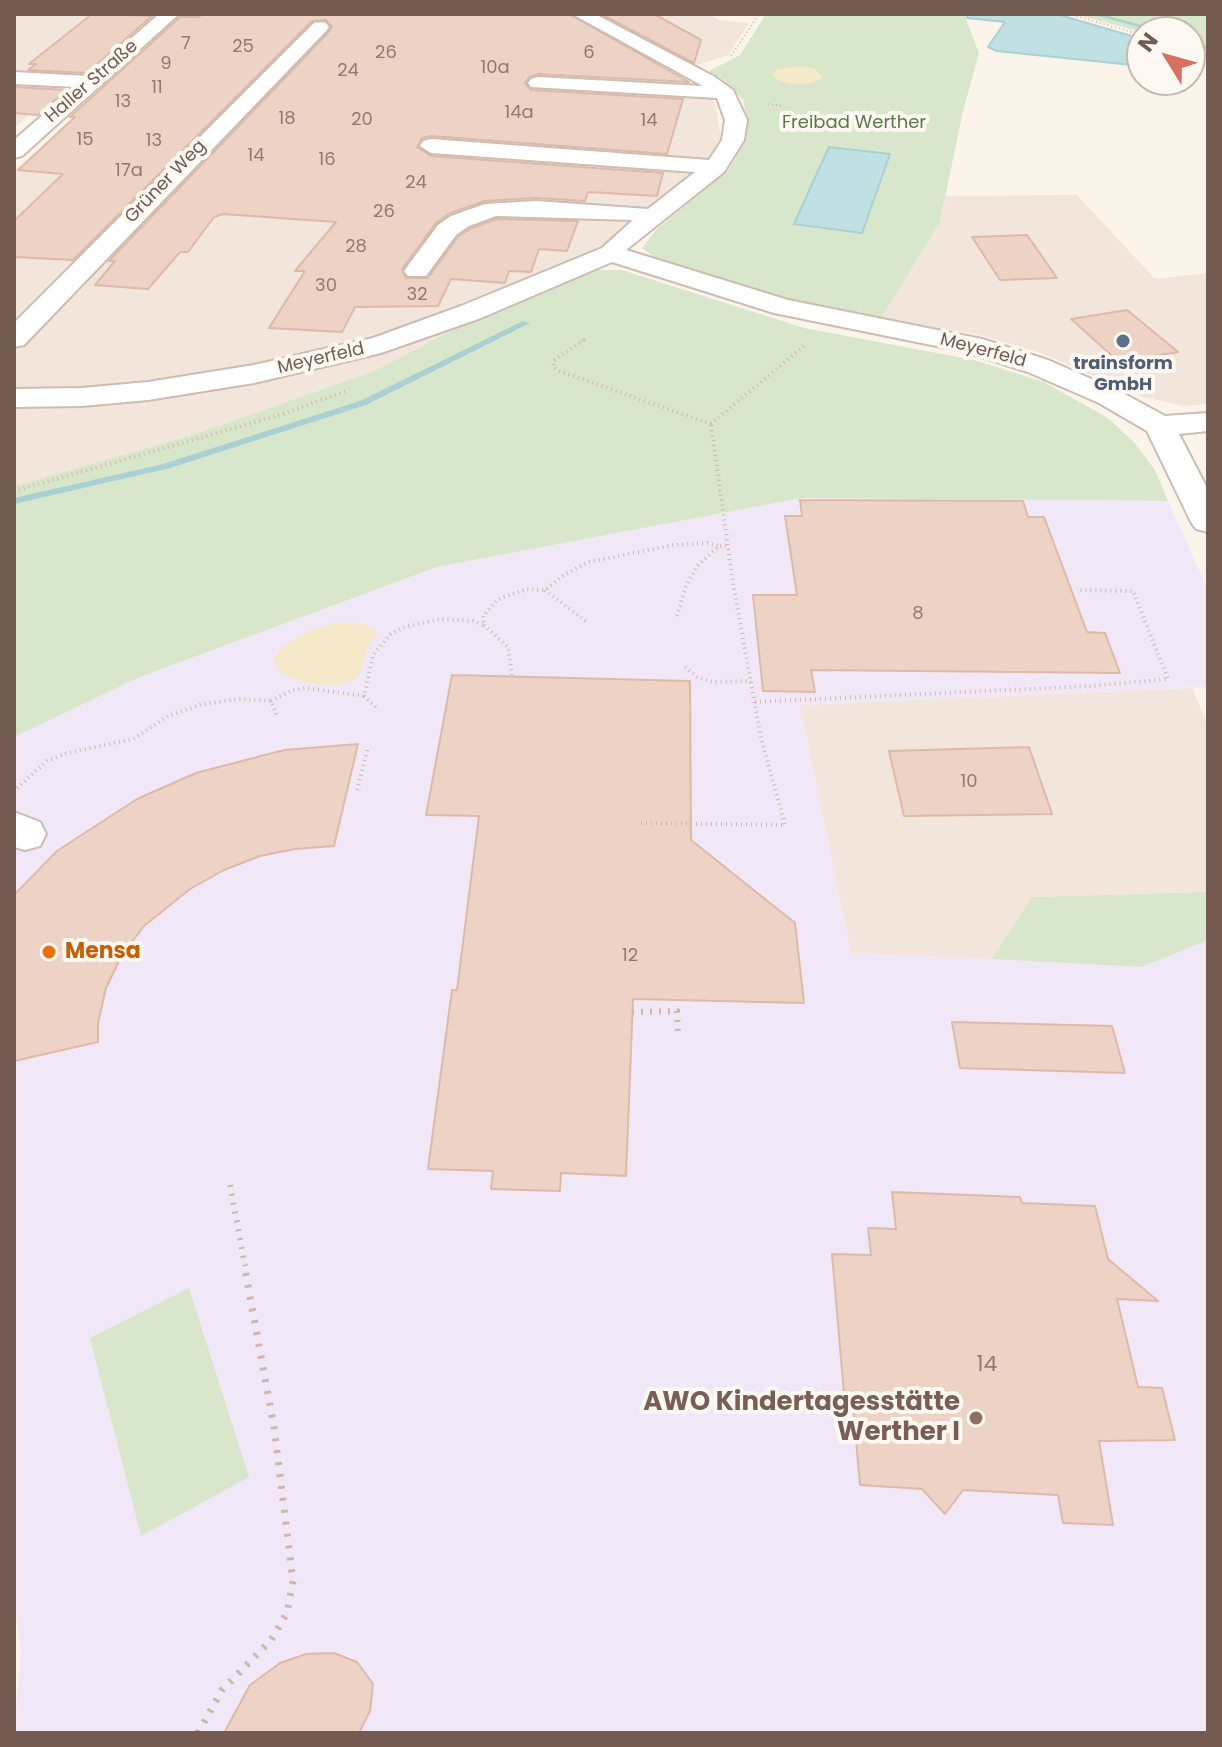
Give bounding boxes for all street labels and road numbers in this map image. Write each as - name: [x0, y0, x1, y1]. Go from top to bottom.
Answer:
- street label: Haller Straße: [41, 36, 143, 128]
- street label: Grüner Weg: [121, 136, 211, 228]
- street label: Meyerfeld: [938, 329, 1028, 373]
- street label: Meyerfeld: [276, 339, 366, 379]

